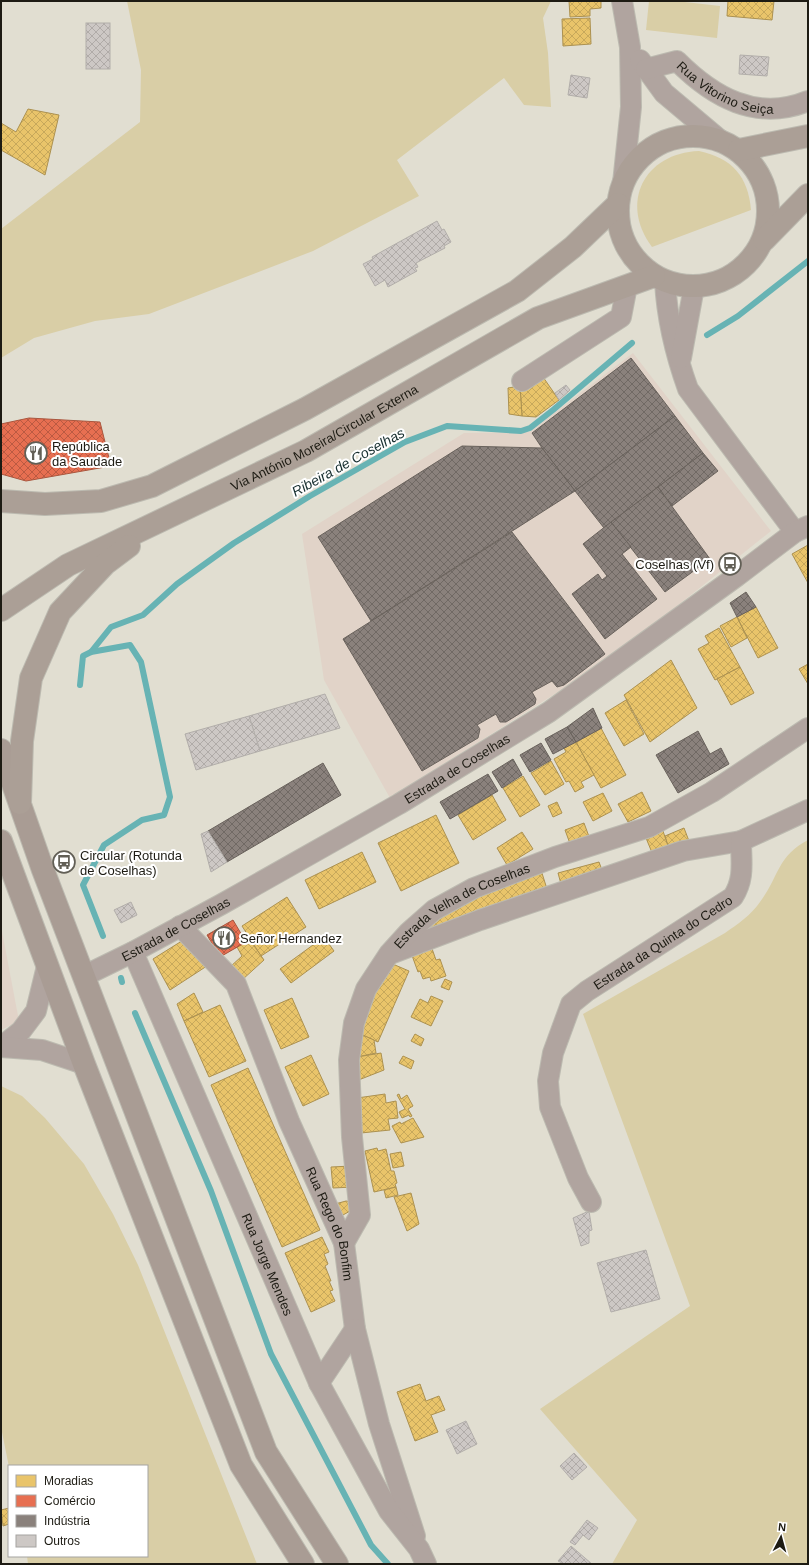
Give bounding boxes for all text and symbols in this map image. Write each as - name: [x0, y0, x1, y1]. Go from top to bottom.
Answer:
- street label: Rua Vitorino Seiça: [674, 58, 774, 117]
- street label: Via António Moreira/Circular Externa: [228, 381, 421, 494]
- water label: Ribeira de Coselhas: [289, 424, 407, 500]
- place label: República da Saudade: [52, 439, 122, 469]
- restaurant icon: República da Saudade: [23, 440, 49, 466]
- bus stop icon: Coselhas (Vf): [717, 551, 743, 577]
- place label: Coselhas (Vf): [635, 557, 714, 572]
- street label: Estrada de Coselhas: [402, 731, 513, 807]
- place label: Circular (Rotunda de Coselhas): [80, 848, 183, 878]
- bus stop icon: Circular (Rotunda de Coselhas): [51, 849, 77, 875]
- street label: Estrada Velha de Coselhas: [391, 860, 532, 952]
- street label: Estrada da Quinta do Cedro: [591, 893, 735, 993]
- street label: Estrada de Coselhas: [119, 894, 233, 964]
- restaurant icon: Señor Hernandez: [211, 925, 237, 951]
- place label: Señor Hernandez: [240, 931, 342, 946]
- street label: Rua Rego do Bonfim: [303, 1165, 356, 1282]
- street label: Rua Jorge Mendes: [239, 1211, 296, 1318]
- legend: [8, 1465, 148, 1557]
- text: Moradias: [44, 1474, 93, 1488]
- text: Comércio: [44, 1494, 96, 1508]
- text: Indústria: [44, 1514, 90, 1528]
- north arrow: [761, 1517, 801, 1557]
- text: N: [777, 1521, 787, 1533]
- text: Outros: [44, 1534, 80, 1548]

